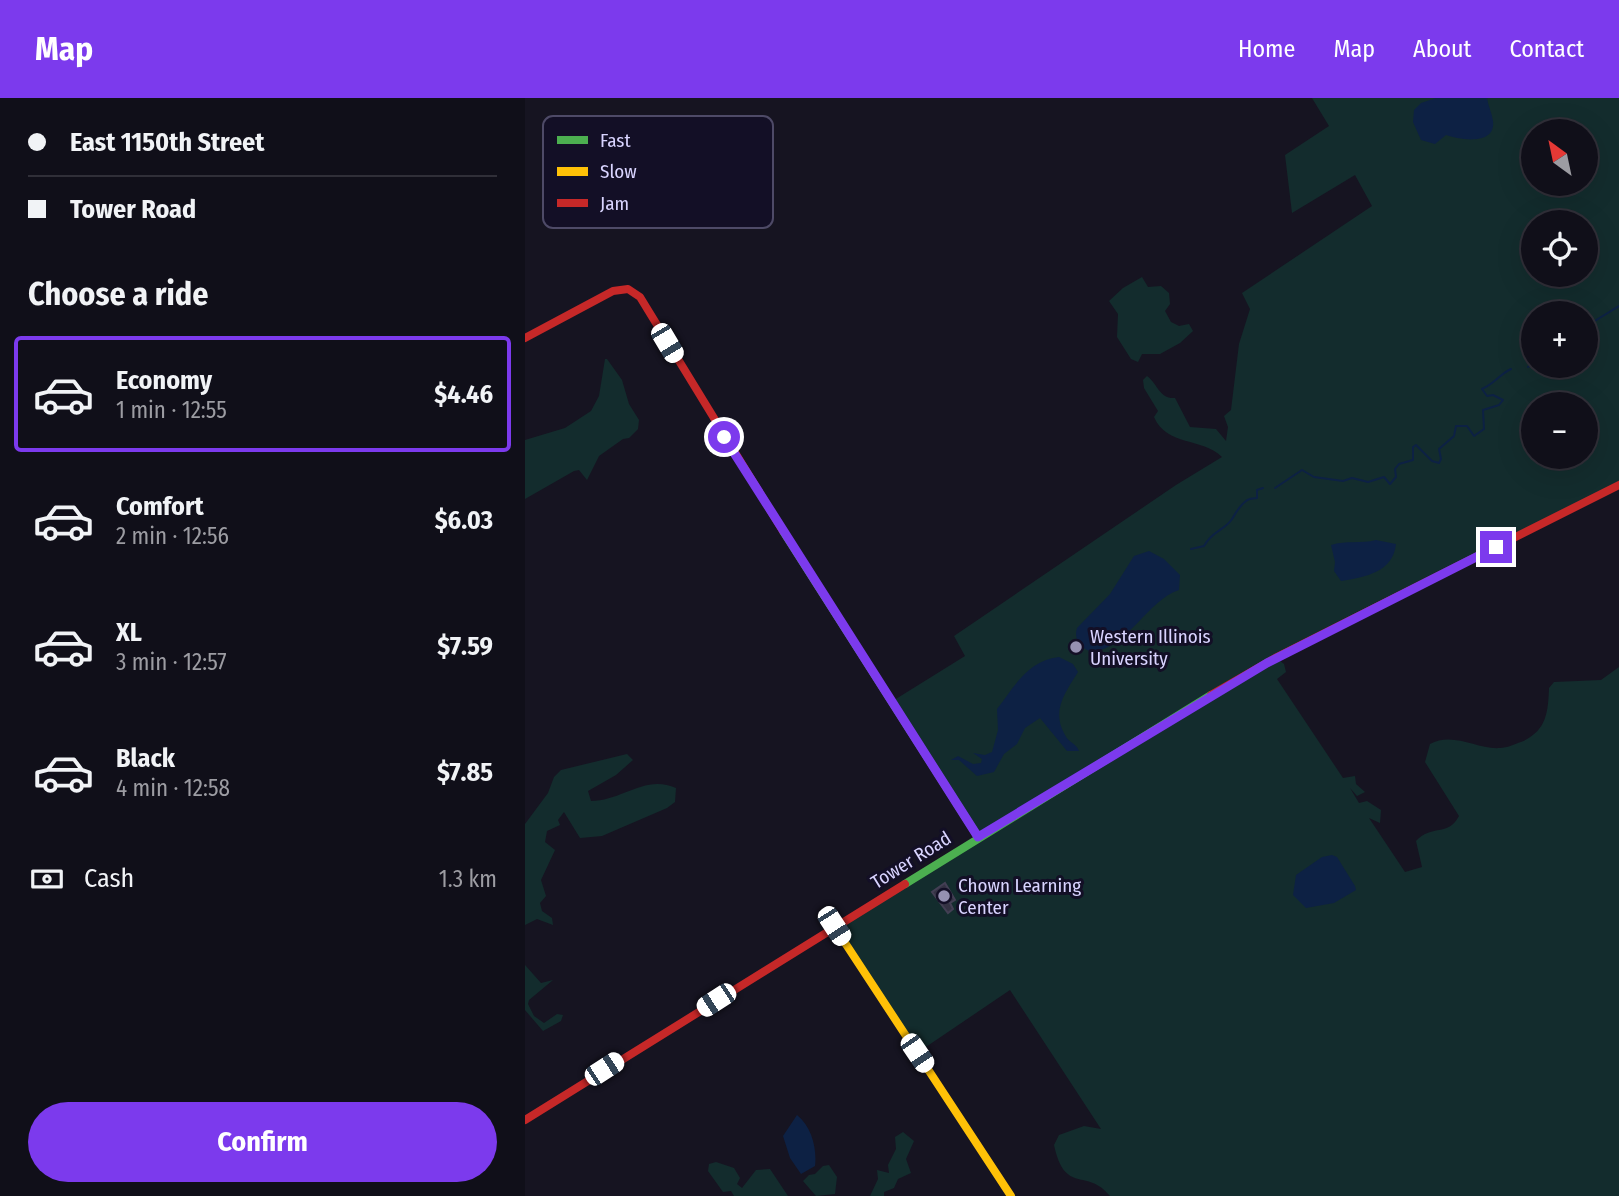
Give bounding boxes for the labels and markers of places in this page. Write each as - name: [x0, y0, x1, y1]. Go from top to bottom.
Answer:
- place label: Western Illinois University: [1090, 625, 1211, 670]
- marker: Western Illinois University: [1068, 639, 1084, 655]
- place label: Chown Learning Center: [958, 874, 1081, 919]
- marker: Chown Learning Center: [936, 888, 952, 904]

